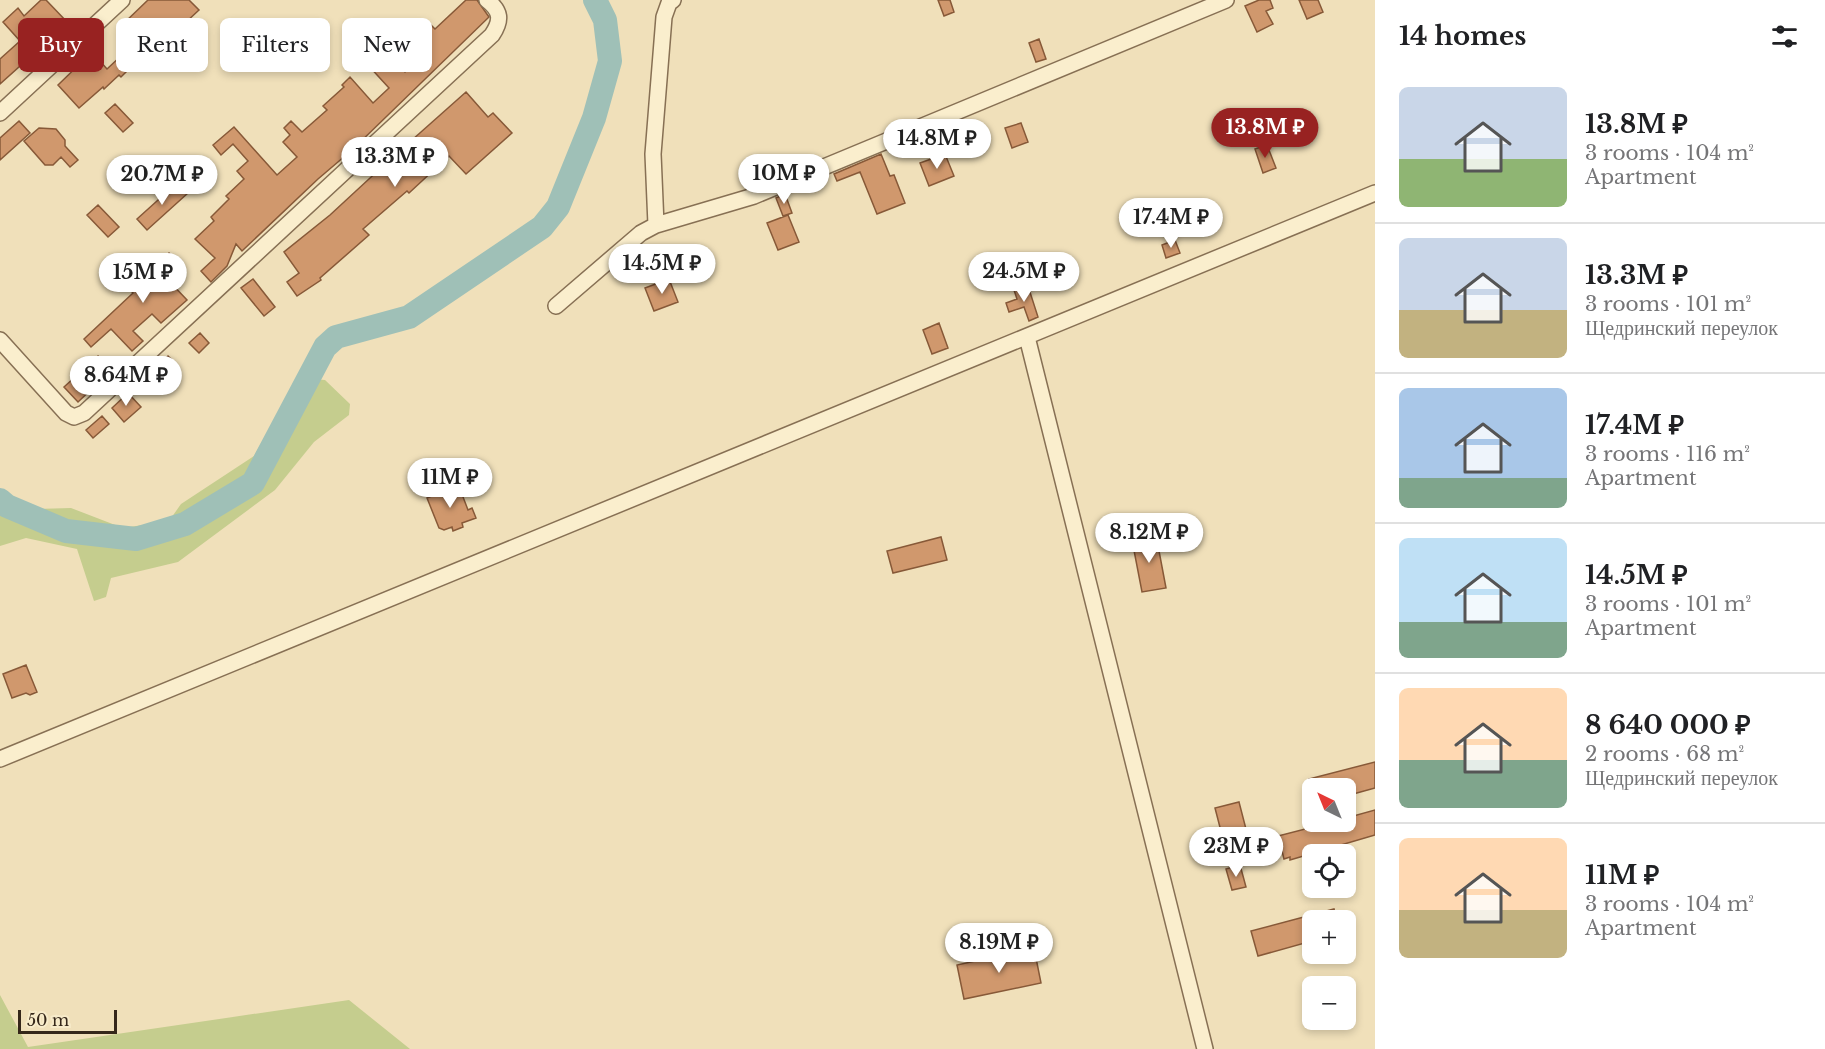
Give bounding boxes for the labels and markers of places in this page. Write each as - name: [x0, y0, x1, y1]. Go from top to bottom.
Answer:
- pin: 13.8M ₽: [1210, 108, 1320, 159]
- pin: 14.8M ₽: [882, 119, 992, 170]
- pin: 13.3M ₽: [340, 137, 450, 188]
- pin: 10M ₽: [742, 154, 826, 205]
- pin: 20.7M ₽: [107, 155, 217, 206]
- pin: 17.4M ₽: [1116, 198, 1226, 249]
- pin: 14.5M ₽: [607, 244, 717, 295]
- pin: 24.5M ₽: [969, 252, 1079, 303]
- pin: 15M ₽: [101, 253, 185, 304]
- pin: 8.64M ₽: [71, 356, 181, 407]
- pin: 11M ₽: [408, 458, 492, 509]
- pin: 8.12M ₽: [1094, 513, 1204, 564]
- pin: 23M ₽: [1194, 827, 1278, 878]
- pin: 8.19M ₽: [944, 923, 1054, 974]

